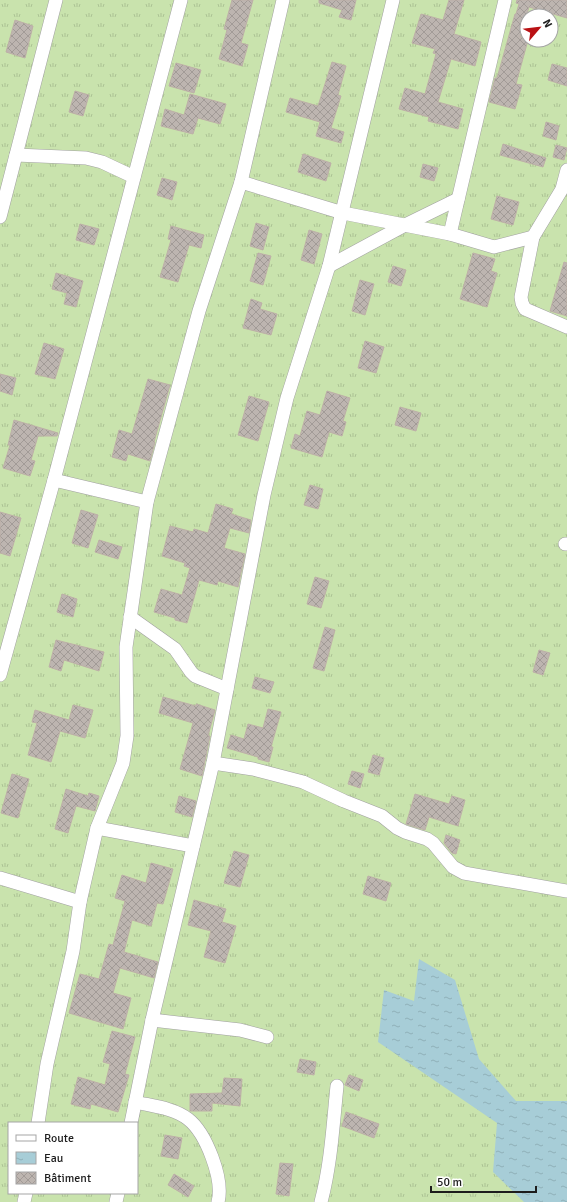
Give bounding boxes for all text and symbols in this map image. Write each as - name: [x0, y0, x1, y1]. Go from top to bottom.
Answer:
- north arrow: [519, 8, 559, 48]
- text: N: [540, 17, 555, 30]
- legend: [8, 1122, 138, 1194]
- text: Route: [44, 1131, 74, 1146]
- text: Eau: [44, 1151, 63, 1166]
- scale bar: [431, 1168, 536, 1194]
- text: Bâtiment: [44, 1171, 91, 1186]
- text: 50 m: [437, 1175, 462, 1190]

